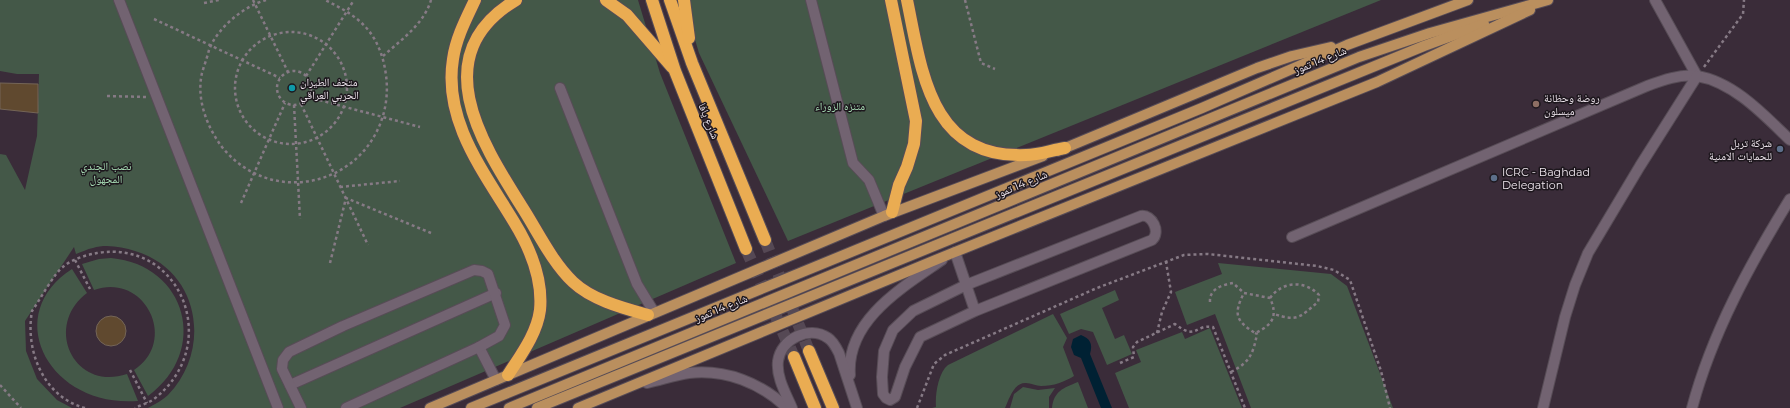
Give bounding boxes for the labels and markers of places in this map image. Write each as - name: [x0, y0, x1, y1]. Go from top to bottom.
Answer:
- place label: متحف الطيران الحربي العراقي: [300, 75, 359, 104]
- marker: متحف الطيران الحربي العراقي: [287, 83, 297, 93]
- place label: روضة وحظانة ميسلون: [1544, 91, 1600, 118]
- marker: روضة وحظانة ميسلون: [1531, 99, 1541, 109]
- place label: شركة تربل للحمايات الامنية: [1709, 136, 1772, 163]
- marker: شركة تربل للحمايات الامنية: [1775, 144, 1785, 154]
- place label: ICRC - Baghdad Delegation: [1502, 165, 1590, 192]
- marker: ICRC - Baghdad Delegation: [1489, 173, 1499, 183]

